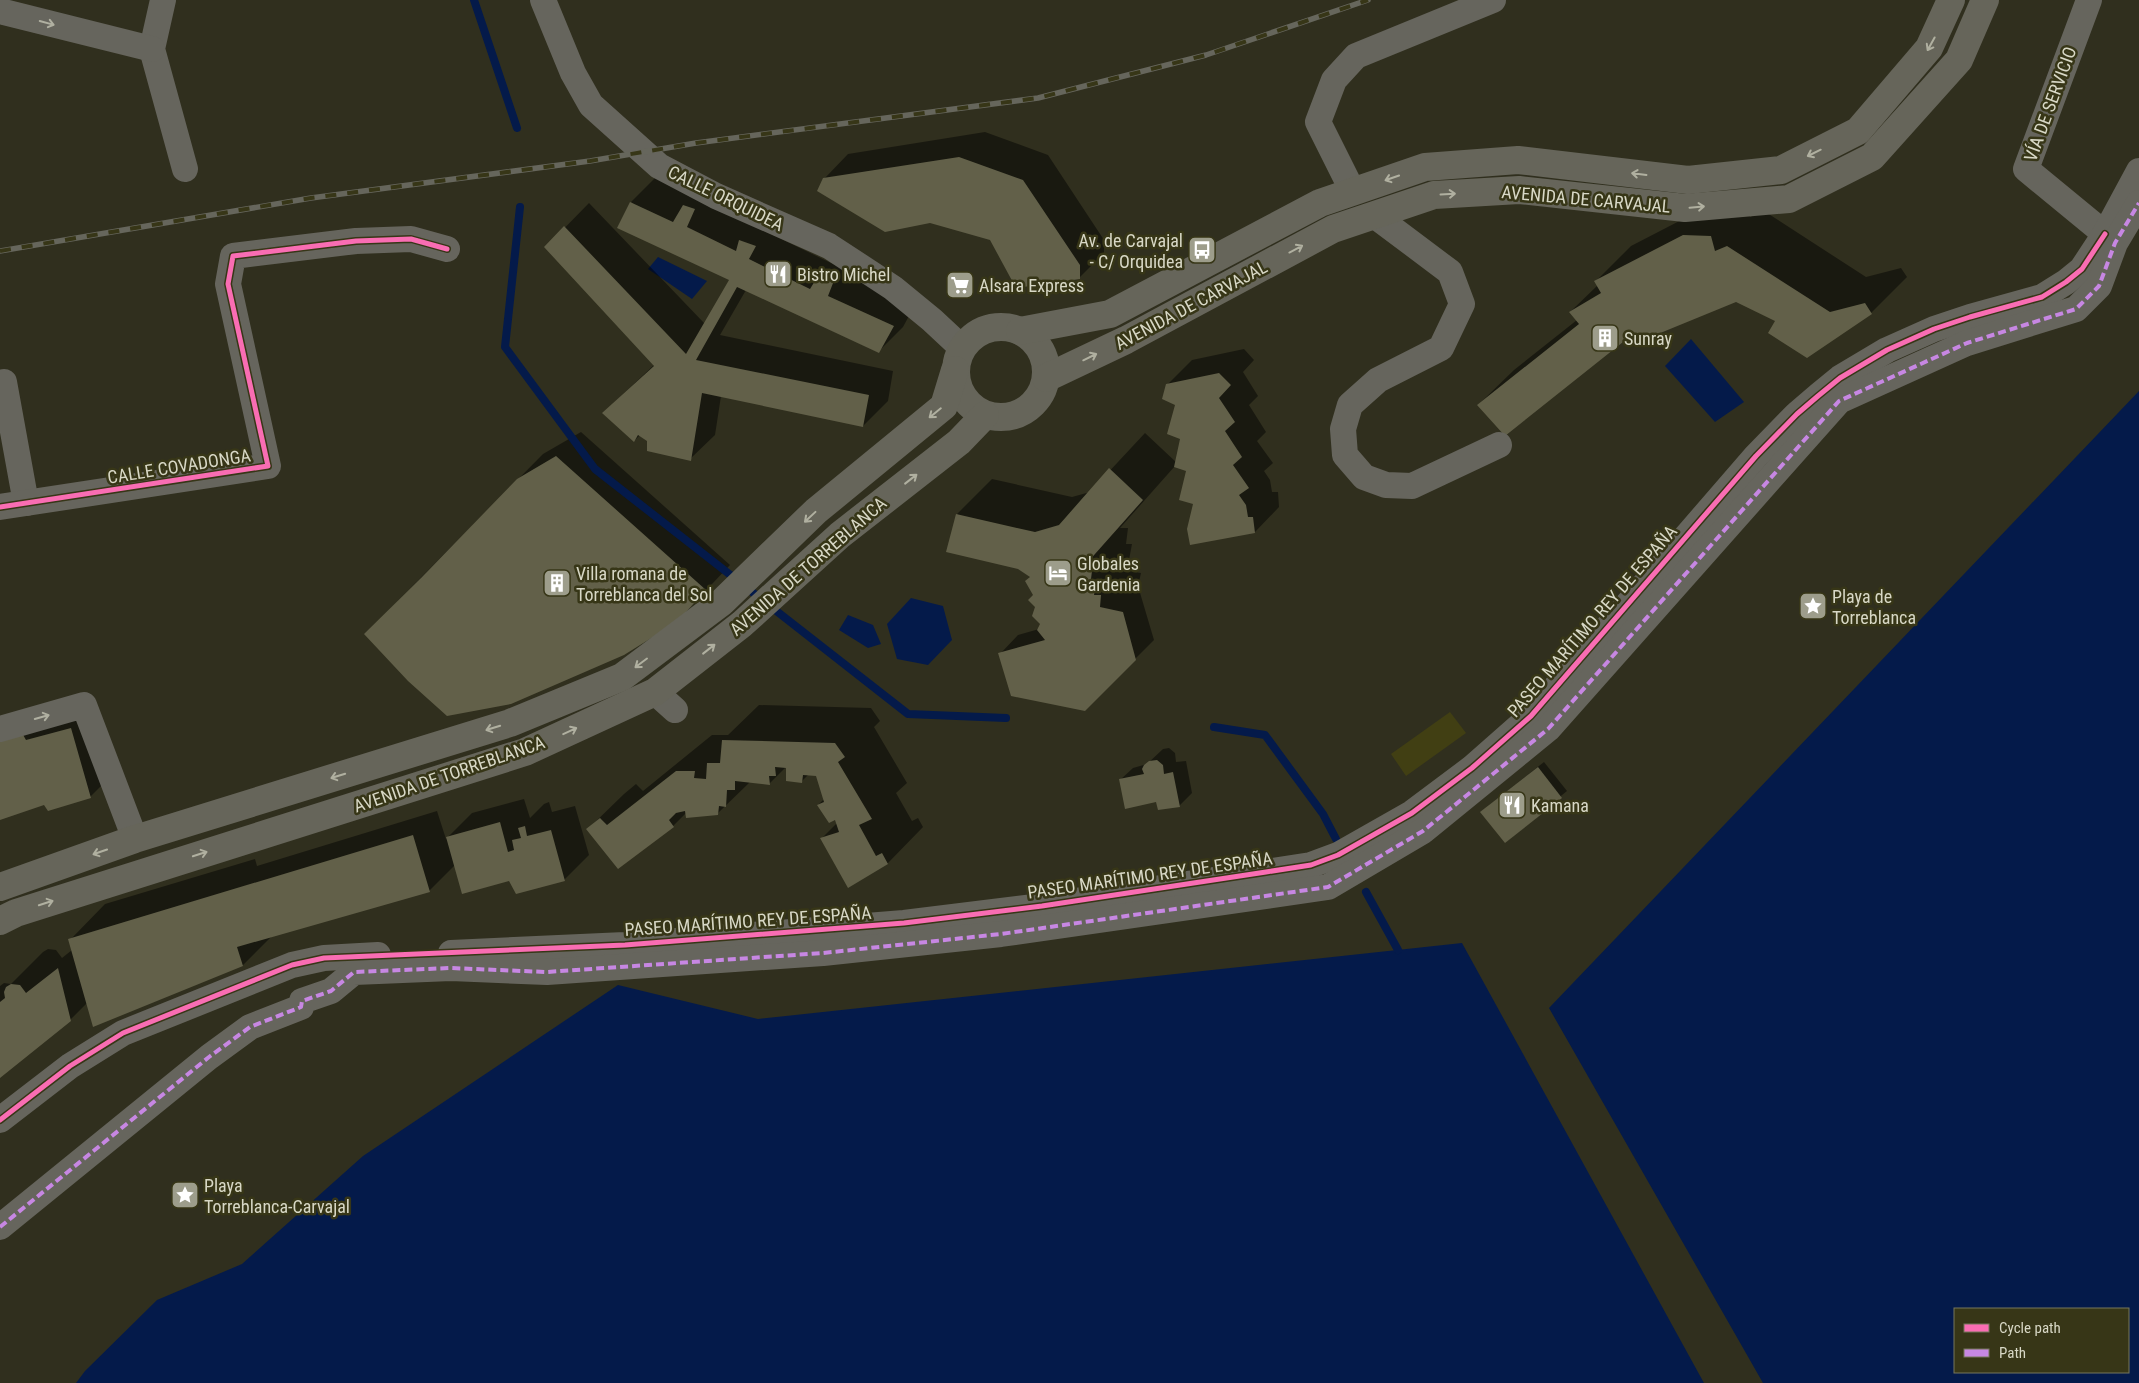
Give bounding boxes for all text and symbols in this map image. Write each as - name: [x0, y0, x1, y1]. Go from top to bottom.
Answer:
- one-way arrow: [39, 19, 55, 28]
- one-way arrow: [1925, 36, 1935, 51]
- street label: VÍA DE SERVICIO: [2020, 44, 2080, 164]
- one-way arrow: [1807, 149, 1822, 158]
- street label: CALLE ORQUIDEA: [665, 161, 788, 235]
- one-way arrow: [1631, 169, 1647, 179]
- one-way arrow: [1385, 174, 1400, 183]
- street label: AVENIDA DE CARVAJAL: [1501, 181, 1672, 217]
- one-way arrow: [1440, 190, 1456, 199]
- one-way arrow: [1688, 202, 1704, 211]
- place label: Av. de Carvajal - C/ Orquidea: [1078, 230, 1183, 272]
- bus stop icon: Av. de Carvajal - C/ Orquidea: [1187, 235, 1217, 265]
- one-way arrow: [1288, 244, 1303, 253]
- street label: AVENIDA DE CARVAJAL: [1111, 256, 1271, 354]
- restaurant icon: Bistro Michel: [763, 259, 793, 289]
- place label: Bistro Michel: [797, 264, 890, 285]
- supermarket icon: Alsara Express: [945, 270, 975, 300]
- place label: Alsara Express: [979, 275, 1084, 296]
- building icon: Sunray: [1590, 323, 1620, 353]
- place label: Sunray: [1624, 328, 1672, 349]
- one-way arrow: [1082, 352, 1097, 361]
- one-way arrow: [929, 408, 942, 419]
- street label: CALLE COVADONGA: [106, 444, 253, 488]
- one-way arrow: [904, 474, 917, 485]
- street label: AVENIDA DE TORREBLANCA: [725, 492, 891, 640]
- one-way arrow: [804, 511, 816, 523]
- street label: PASEO MARÍTIMO REY DE ESPAÑA: [1503, 520, 1681, 721]
- place label: Globales Gardenia: [1077, 553, 1140, 595]
- hotel icon: Globales Gardenia: [1043, 558, 1073, 588]
- place label: Villa romana de Torreblanca del Sol: [576, 563, 712, 605]
- building icon: Villa romana de Torreblanca del Sol: [542, 568, 572, 598]
- place label: Playa de Torreblanca: [1832, 586, 1916, 628]
- place icon: Playa de Torreblanca: [1798, 591, 1828, 621]
- one-way arrow: [702, 644, 715, 655]
- one-way arrow: [635, 657, 648, 668]
- one-way arrow: [34, 712, 50, 722]
- one-way arrow: [486, 724, 502, 734]
- one-way arrow: [562, 726, 577, 735]
- street label: AVENIDA DE TORREBLANCA: [351, 731, 548, 817]
- one-way arrow: [330, 772, 346, 782]
- restaurant icon: Kamana: [1497, 790, 1527, 820]
- place label: Kamana: [1531, 795, 1589, 816]
- one-way arrow: [92, 847, 108, 857]
- street label: PASEO MARÍTIMO REY DE ESPAÑA: [1026, 847, 1275, 903]
- one-way arrow: [192, 849, 208, 859]
- one-way arrow: [37, 898, 53, 908]
- street label: PASEO MARÍTIMO REY DE ESPAÑA: [624, 902, 873, 940]
- place label: Playa Torreblanca-Carvajal: [204, 1175, 350, 1217]
- place icon: Playa Torreblanca-Carvajal: [170, 1180, 200, 1210]
- legend: [1954, 1308, 2129, 1373]
- text: Cycle path: [1999, 1319, 2061, 1337]
- text: Path: [1999, 1344, 2026, 1362]

